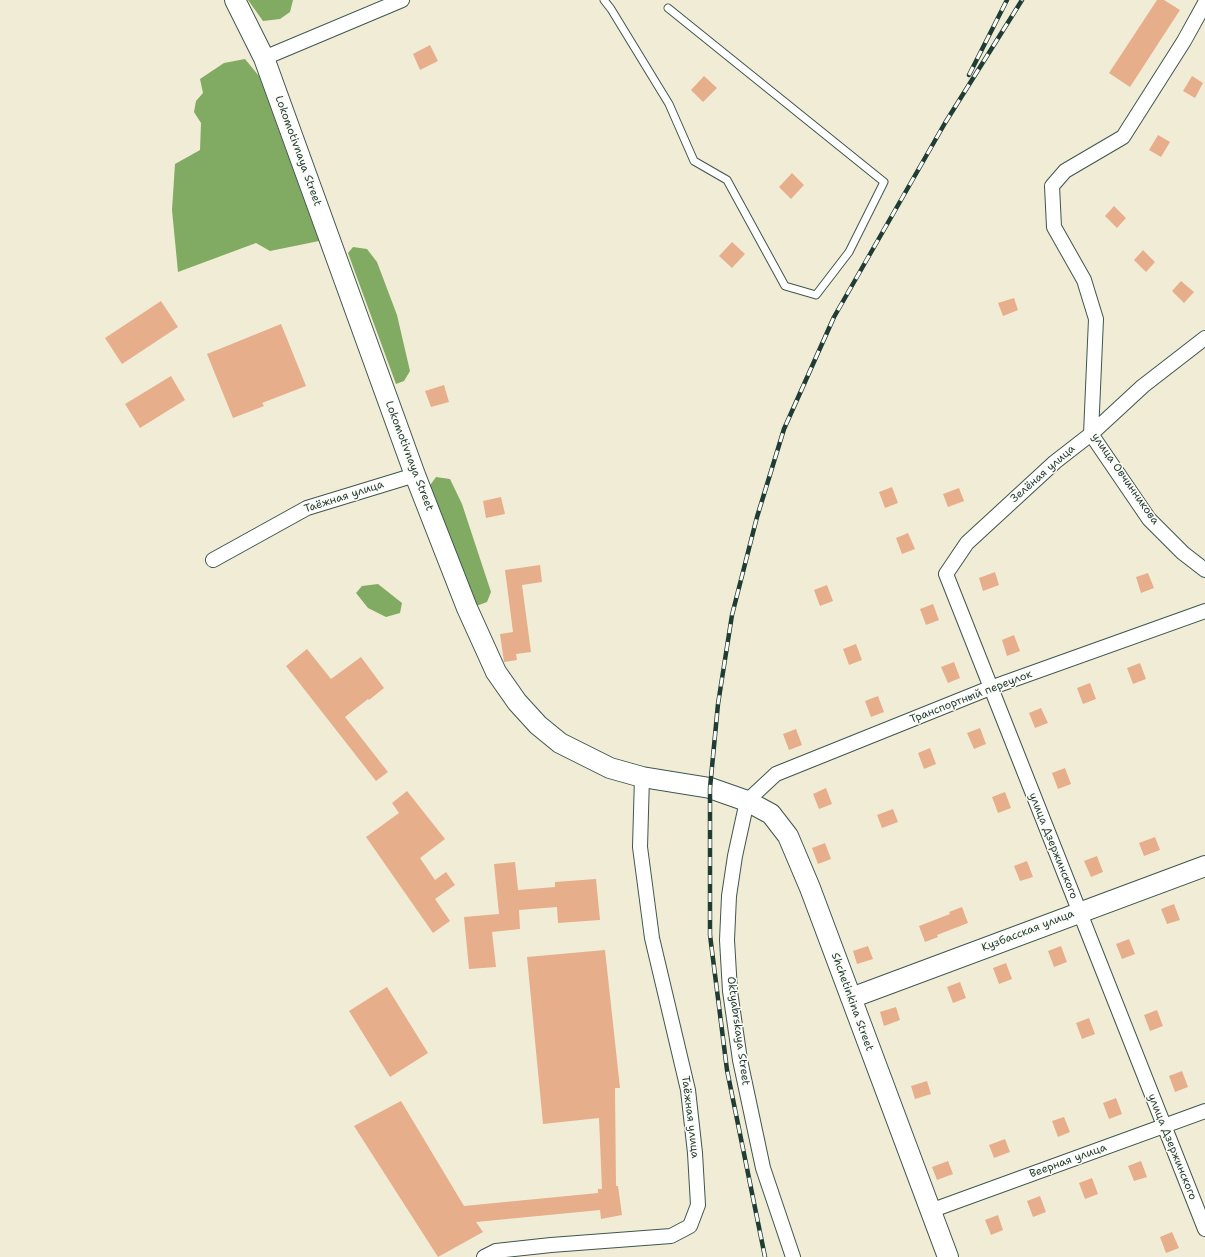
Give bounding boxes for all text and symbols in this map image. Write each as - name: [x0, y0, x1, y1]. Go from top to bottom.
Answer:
- street label: Lokomotivnaya Street: [272, 94, 324, 208]
- street label: Lokomotivnaya Street: [382, 399, 436, 513]
- street label: улица Овчинникова: [1088, 431, 1162, 527]
- street label: Зелёная улица: [1008, 442, 1078, 506]
- street label: Таёжная улица: [303, 478, 385, 516]
- street label: Транспортный переулок: [908, 668, 1034, 726]
- street label: улица Дзержинского: [1026, 791, 1080, 901]
- street label: Кузбасская улица: [980, 907, 1076, 955]
- street label: Shchetinkina Street: [828, 951, 876, 1053]
- street label: Oktyabrskaya Street: [724, 976, 752, 1086]
- street label: Таёжная улица: [678, 1075, 702, 1159]
- street label: улица Дзержинского: [1145, 1092, 1199, 1202]
- street label: Веерная улица: [1028, 1141, 1108, 1181]

